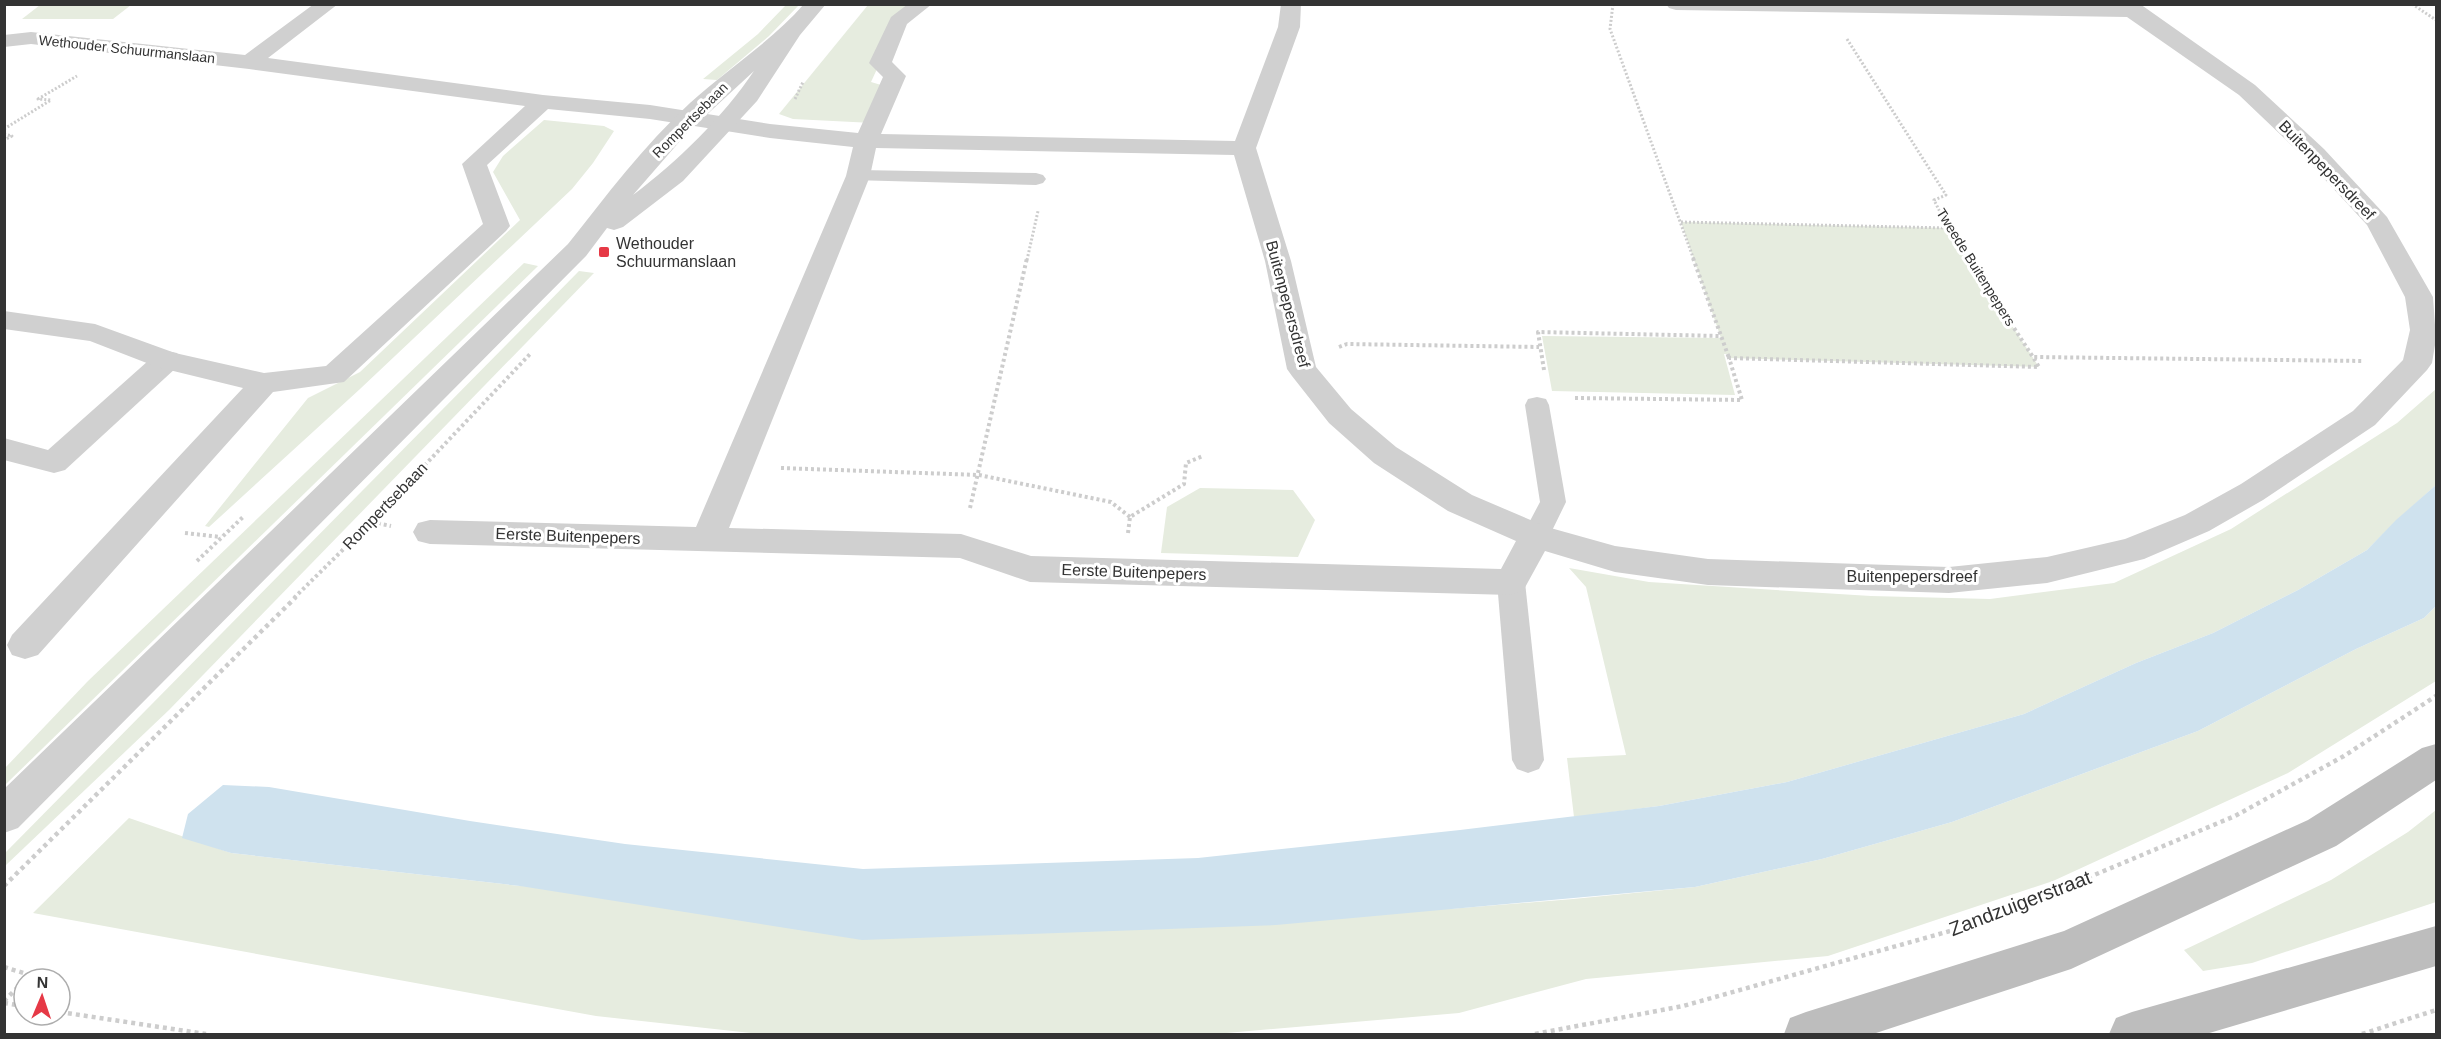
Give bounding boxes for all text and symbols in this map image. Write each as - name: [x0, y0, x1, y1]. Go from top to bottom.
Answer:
- street label: Wethouder Schuurmanslaan: [38, 32, 216, 66]
- street label: Rompertsebaan: [649, 79, 731, 161]
- street label: Buitenpepersdreef: [2275, 117, 2379, 223]
- street label: Tweede Buitenpepers: [1933, 205, 2019, 329]
- place label: Wethouder Schuurmanslaan: [616, 235, 736, 270]
- street label: Buitenpepersdreef: [1263, 239, 1313, 370]
- marker: Wethouder Schuurmanslaan: [597, 245, 611, 259]
- street label: Rompertsebaan: [339, 459, 431, 553]
- street label: Eerste Buitenpepers: [495, 525, 641, 547]
- street label: Eerste Buitenpepers: [1061, 561, 1207, 583]
- street label: Buitenpepersdreef: [1847, 568, 1978, 585]
- street label: Zandzuigerstraat: [1946, 866, 2094, 940]
- north arrow: [12, 967, 72, 1027]
- text: N: [36, 974, 49, 991]

